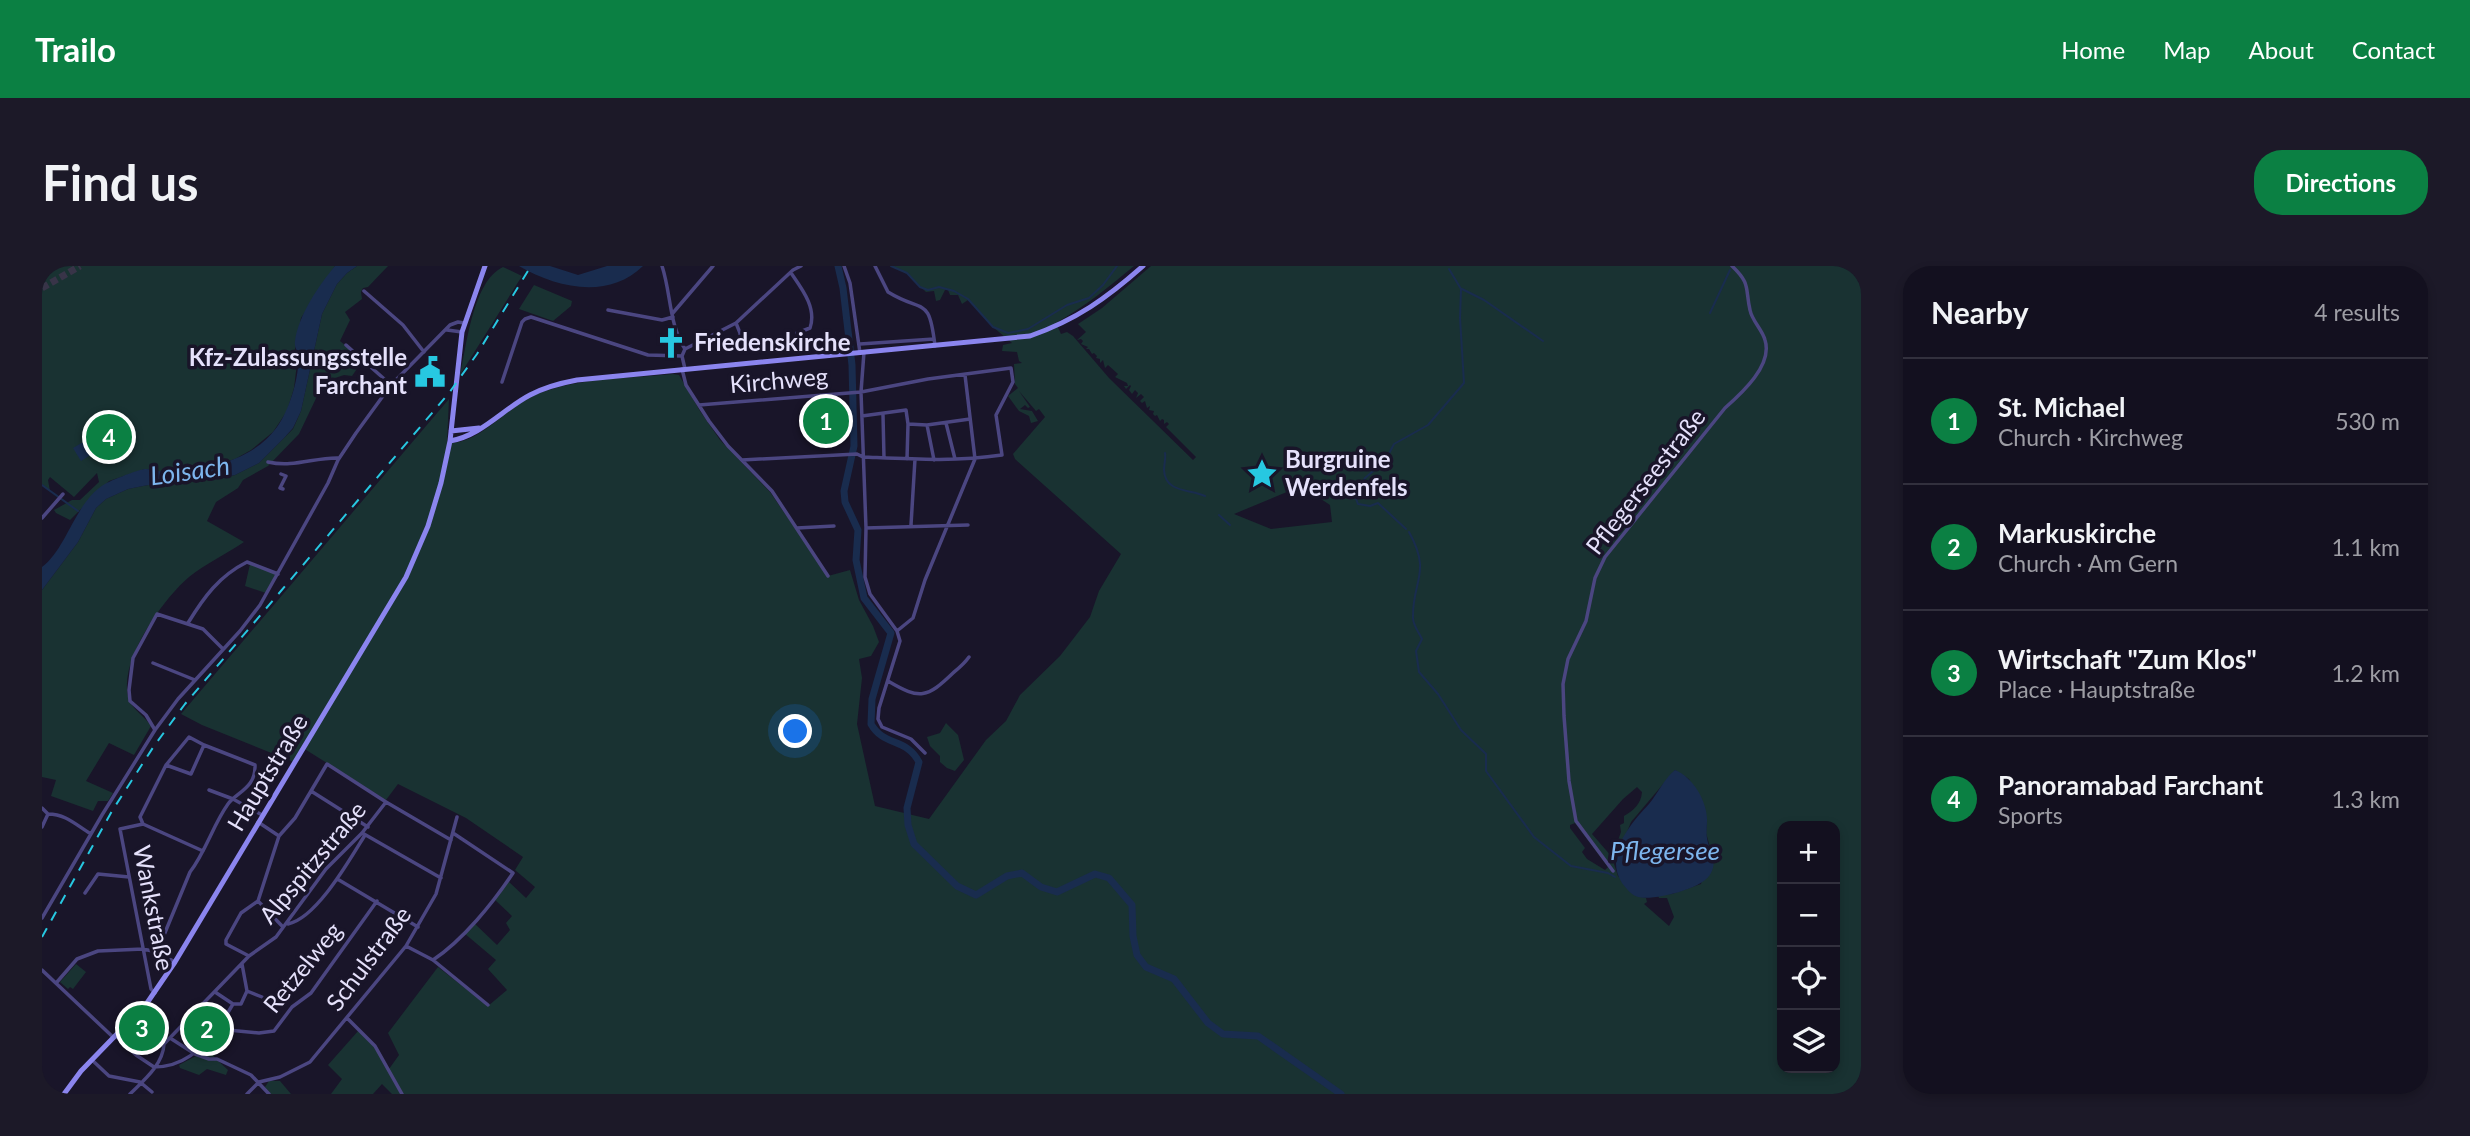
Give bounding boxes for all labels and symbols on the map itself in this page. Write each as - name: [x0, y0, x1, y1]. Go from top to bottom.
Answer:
- church icon: Friedenskirche: [654, 326, 688, 360]
- place label: Friedenskirche: [694, 327, 851, 356]
- place label: Kfz-Zulassungsstelle Farchant: [189, 342, 407, 399]
- public building icon: Kfz-Zulassungsstelle Farchant: [413, 355, 447, 389]
- street label: Kirchweg: [729, 361, 829, 398]
- pin: 1: [803, 395, 849, 447]
- street label: Pflegerseestraße: [1579, 403, 1711, 560]
- pin: 4: [86, 411, 132, 463]
- place label: Burgruine Werdenfels: [1285, 444, 1408, 501]
- water label: Loisach: [148, 449, 232, 491]
- place icon: Burgruine Werdenfels: [1245, 457, 1279, 491]
- street label: Hauptstraße: [220, 709, 313, 836]
- your location: [778, 714, 812, 748]
- street label: Alpspitzstraße: [252, 795, 371, 929]
- water label: Pflegersee: [1610, 834, 1720, 866]
- street label: Wankstraße: [128, 843, 181, 973]
- street label: Schulstraße: [319, 900, 416, 1016]
- street label: Retzelweg: [257, 916, 347, 1018]
- pin: 3: [119, 1002, 165, 1054]
- pin: 2: [184, 1003, 230, 1055]

